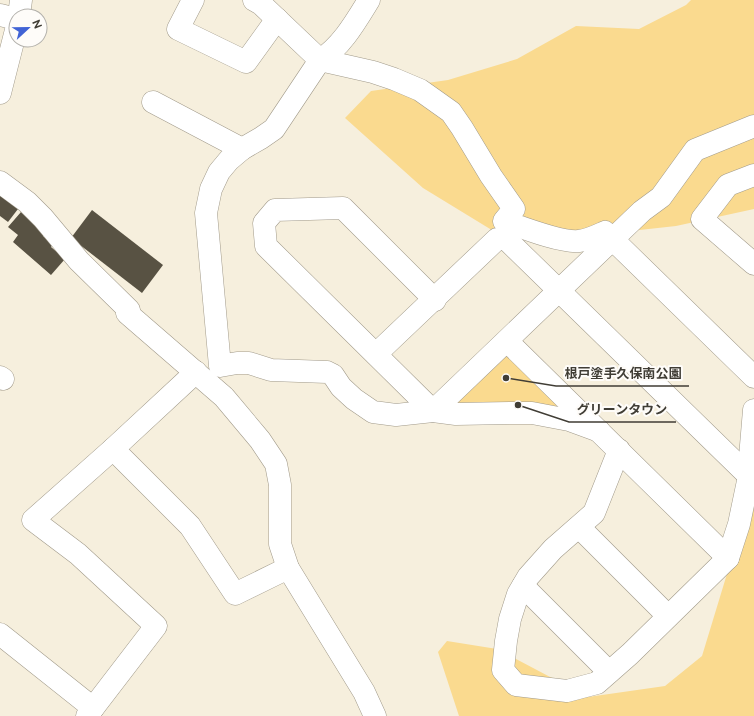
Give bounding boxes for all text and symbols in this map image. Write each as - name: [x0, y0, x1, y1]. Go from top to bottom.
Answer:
- north arrow: [8, 8, 48, 48]
- text: N: [29, 18, 44, 31]
- callout: 根戸塗手久保南公園: [556, 361, 689, 386]
- text: 根戸塗手久保南公園: [564, 366, 682, 381]
- callout: グリーンタウン: [569, 397, 676, 422]
- text: グリーンタウン: [577, 402, 667, 417]

